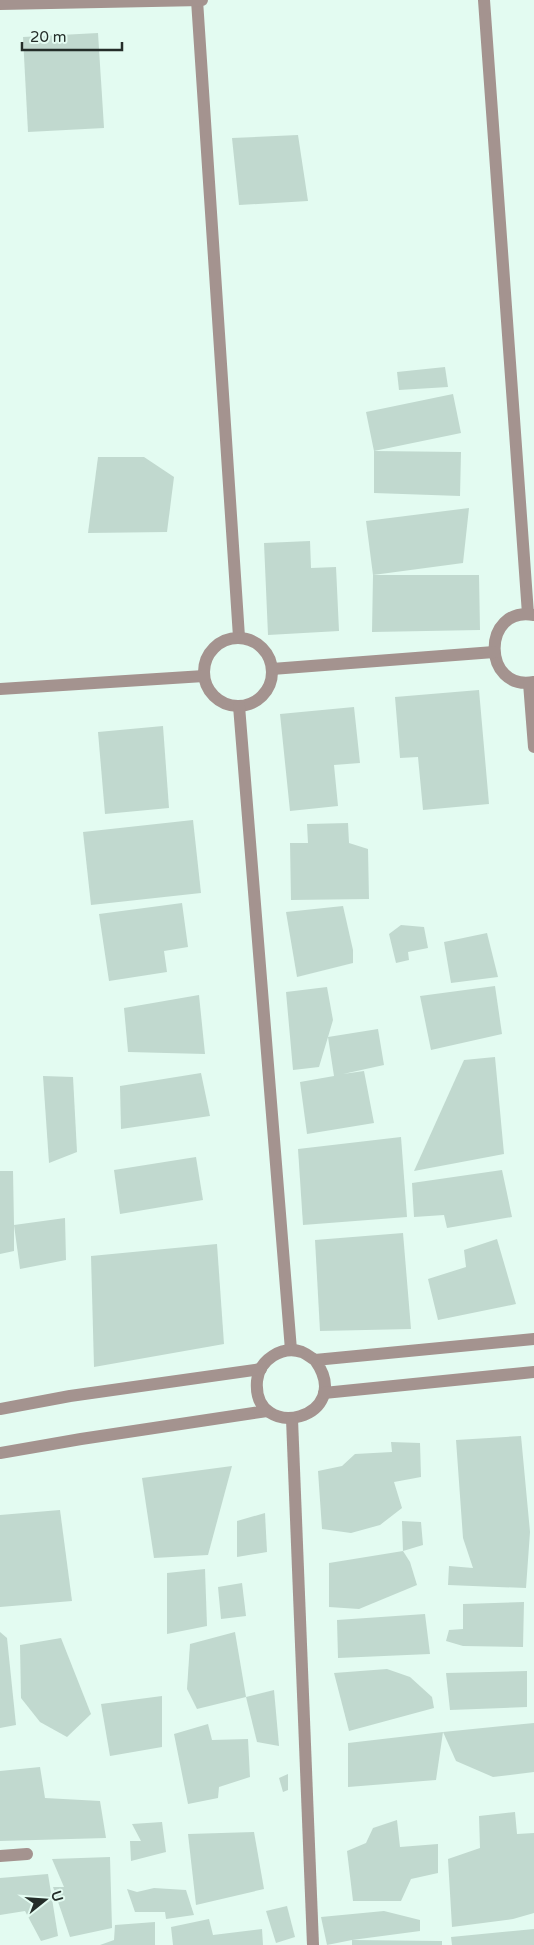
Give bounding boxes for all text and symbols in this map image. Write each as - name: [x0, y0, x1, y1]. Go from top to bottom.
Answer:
- scale bar: [22, 20, 122, 52]
- text: 20 m: [30, 28, 67, 46]
- north arrow: [20, 1875, 70, 1925]
- text: U: [47, 1889, 67, 1904]

